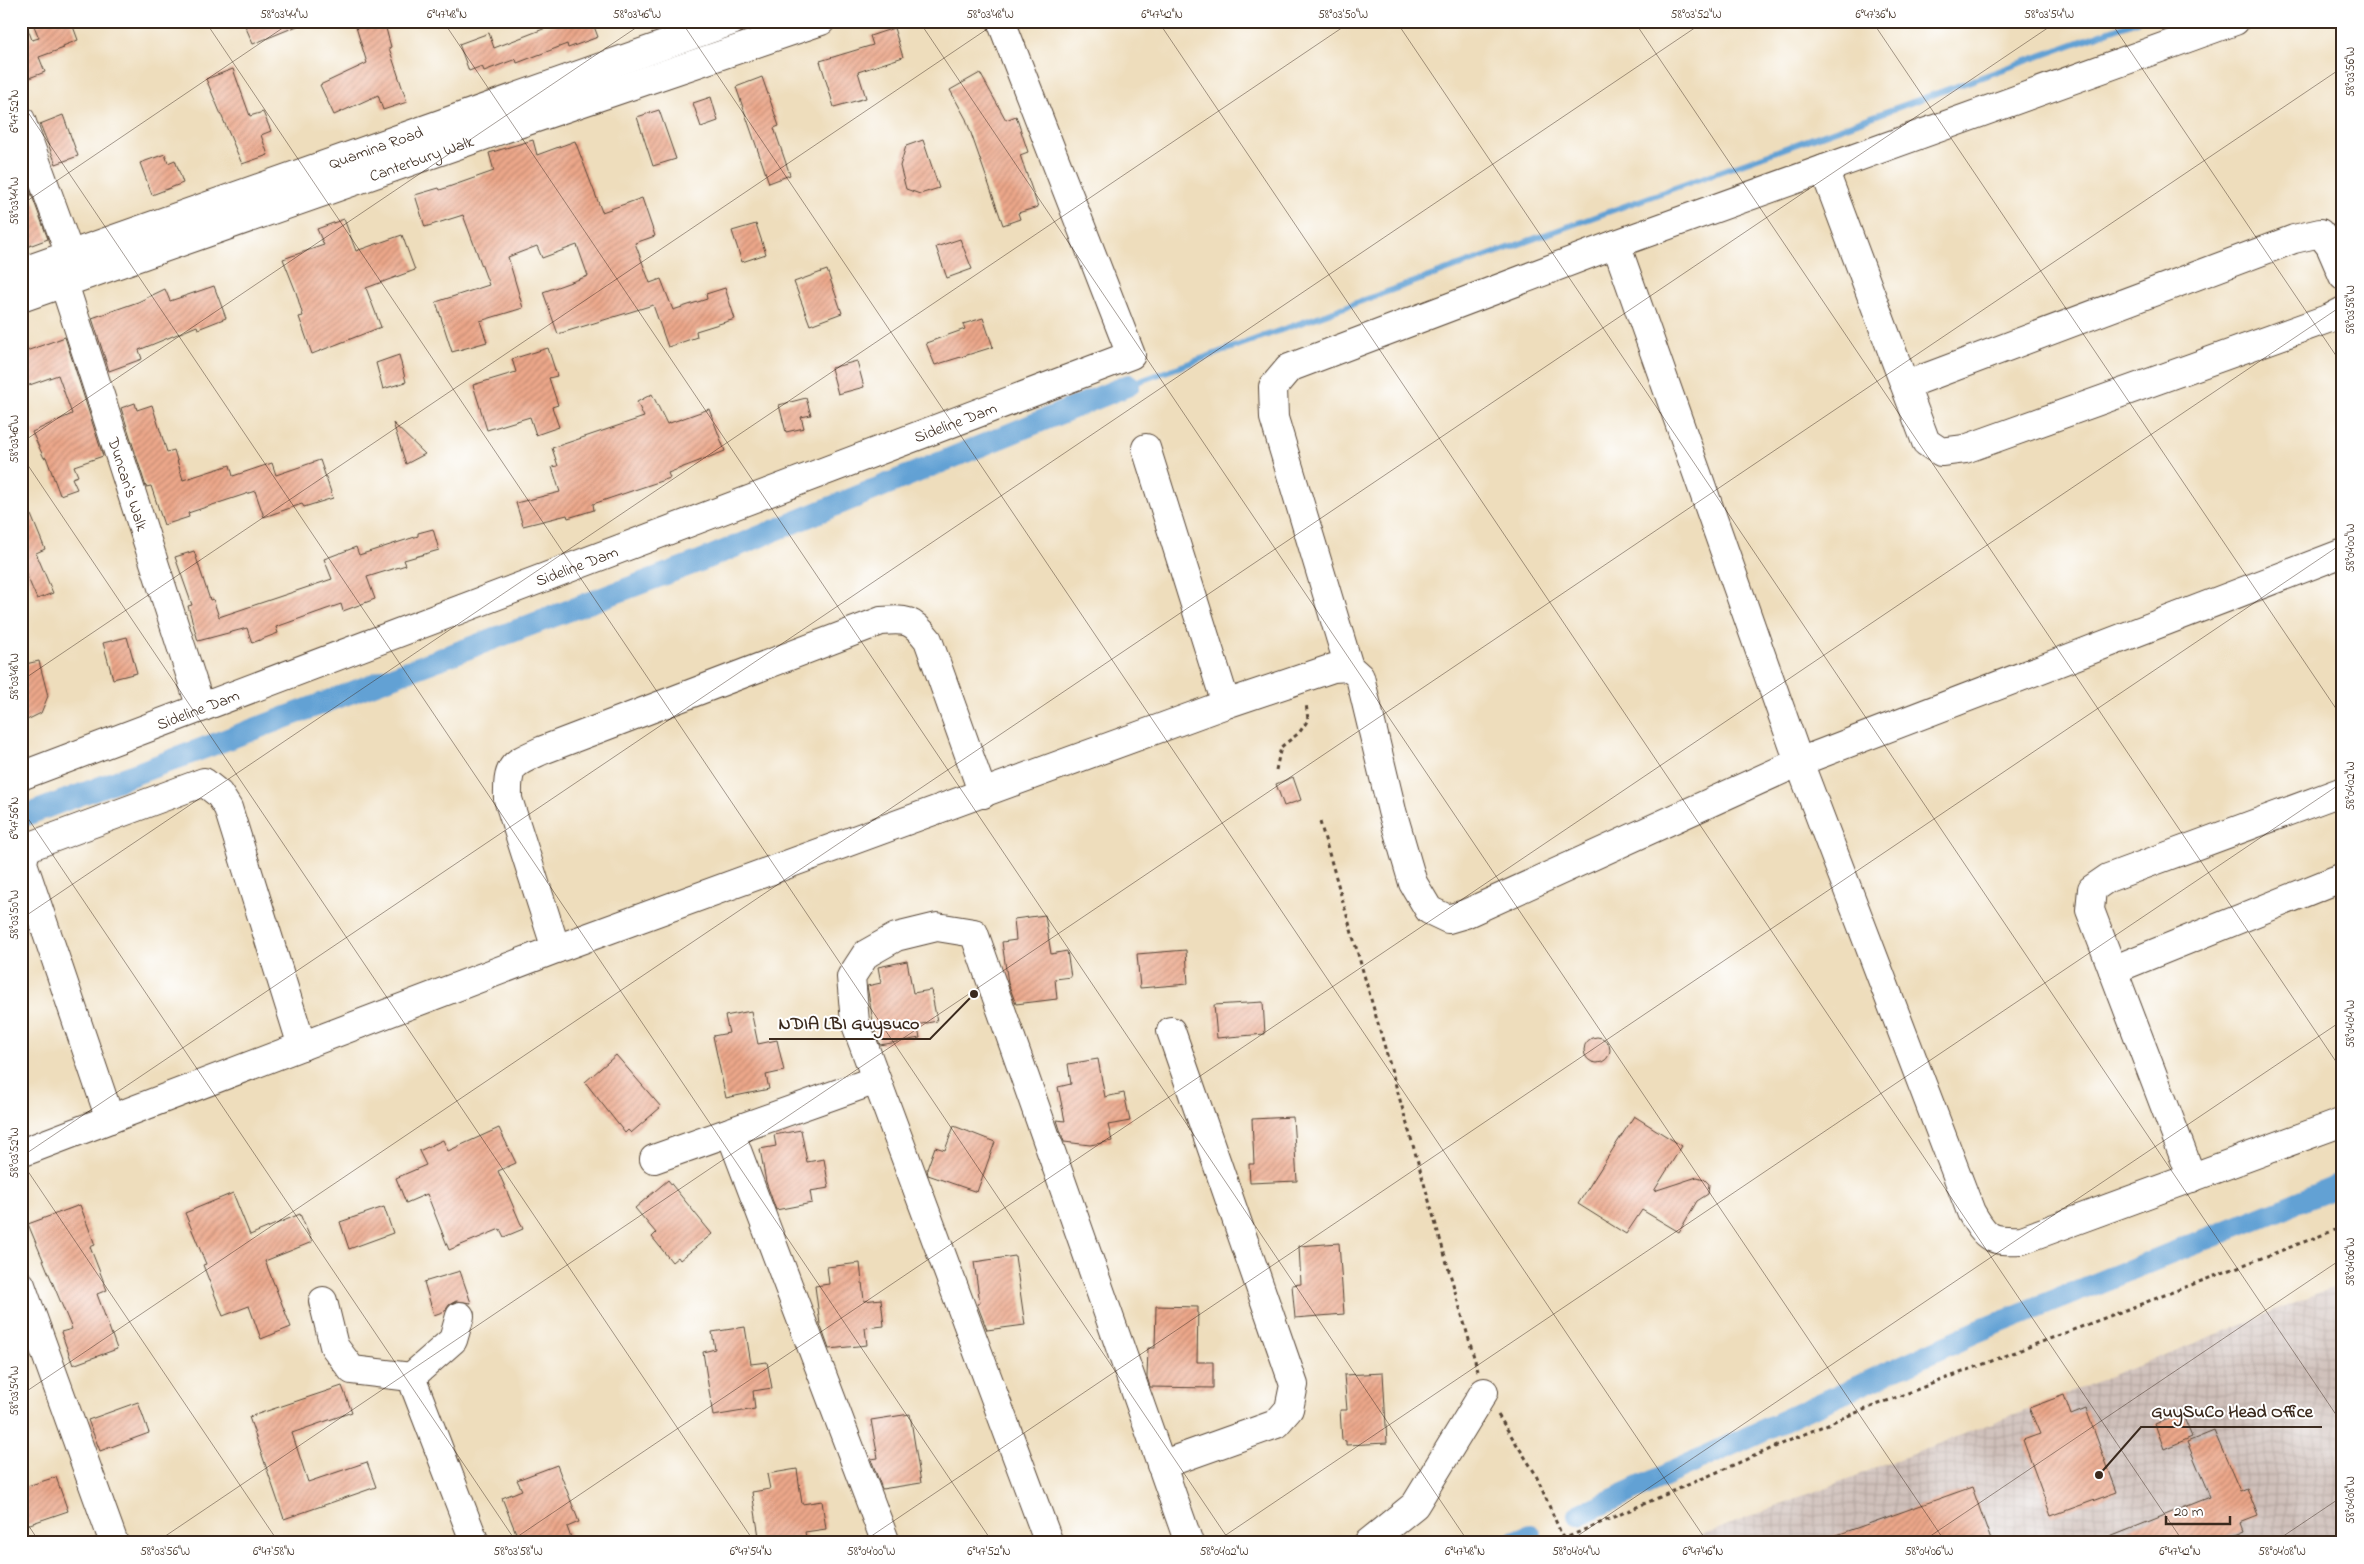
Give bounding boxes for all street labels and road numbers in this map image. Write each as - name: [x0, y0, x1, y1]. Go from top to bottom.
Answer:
- street label: Quamina Road: [326, 121, 427, 176]
- street label: Canterbury Walk: [366, 130, 478, 189]
- street label: Sideline Dam: [911, 397, 1001, 450]
- street label: Duncan's Walk: [100, 434, 153, 535]
- street label: Sideline Dam: [532, 541, 622, 594]
- street label: Sideline Dam: [154, 684, 243, 737]

